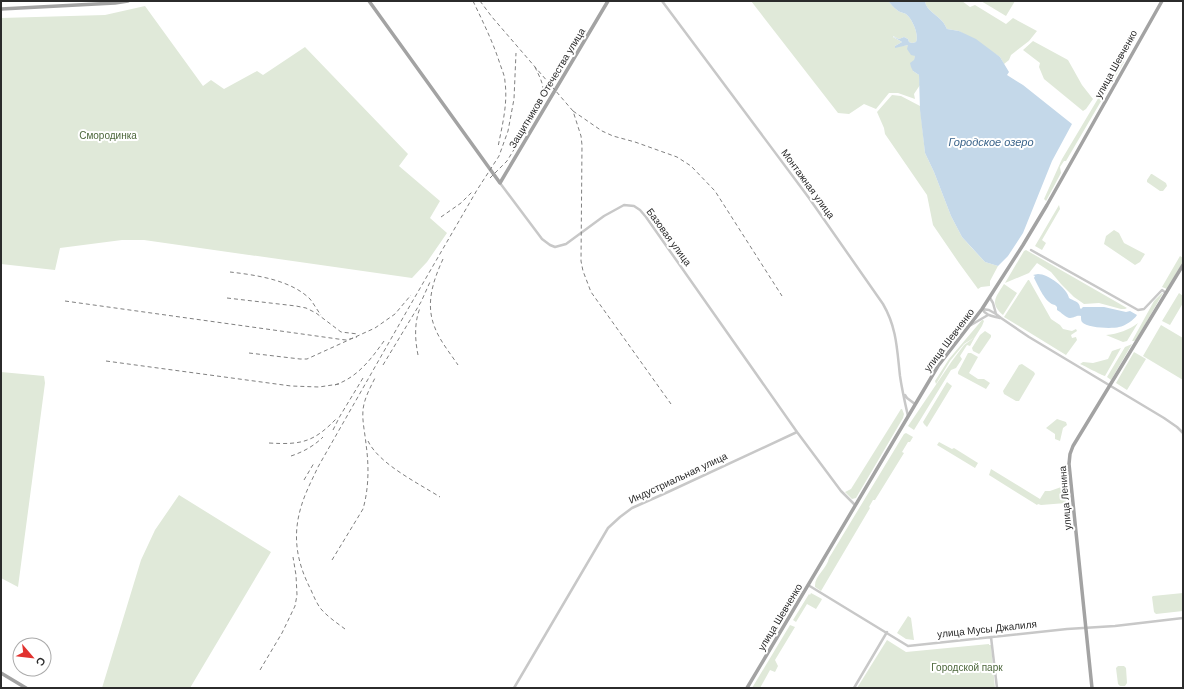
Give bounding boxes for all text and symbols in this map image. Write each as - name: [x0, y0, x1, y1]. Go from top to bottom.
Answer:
- street label: Защитников Отечества улица: [506, 25, 588, 150]
- street label: улица Шевченко: [1092, 27, 1140, 100]
- park label: Смородинка: [79, 129, 137, 142]
- water label: Городское озеро: [948, 135, 1034, 149]
- street label: Монтажная улица: [778, 147, 838, 222]
- street label: Базовая улица: [644, 206, 695, 269]
- street label: улица Шевченко: [921, 305, 977, 374]
- street label: Индустриальная улица: [627, 449, 730, 507]
- street label: улица Ленина: [1056, 465, 1074, 531]
- street label: улица Шевченко: [755, 581, 805, 653]
- street label: улица Мусы Джалиля: [937, 617, 1037, 641]
- north arrow: [12, 637, 52, 677]
- text: С: [33, 655, 49, 669]
- park label: Городской парк: [931, 661, 1003, 674]

